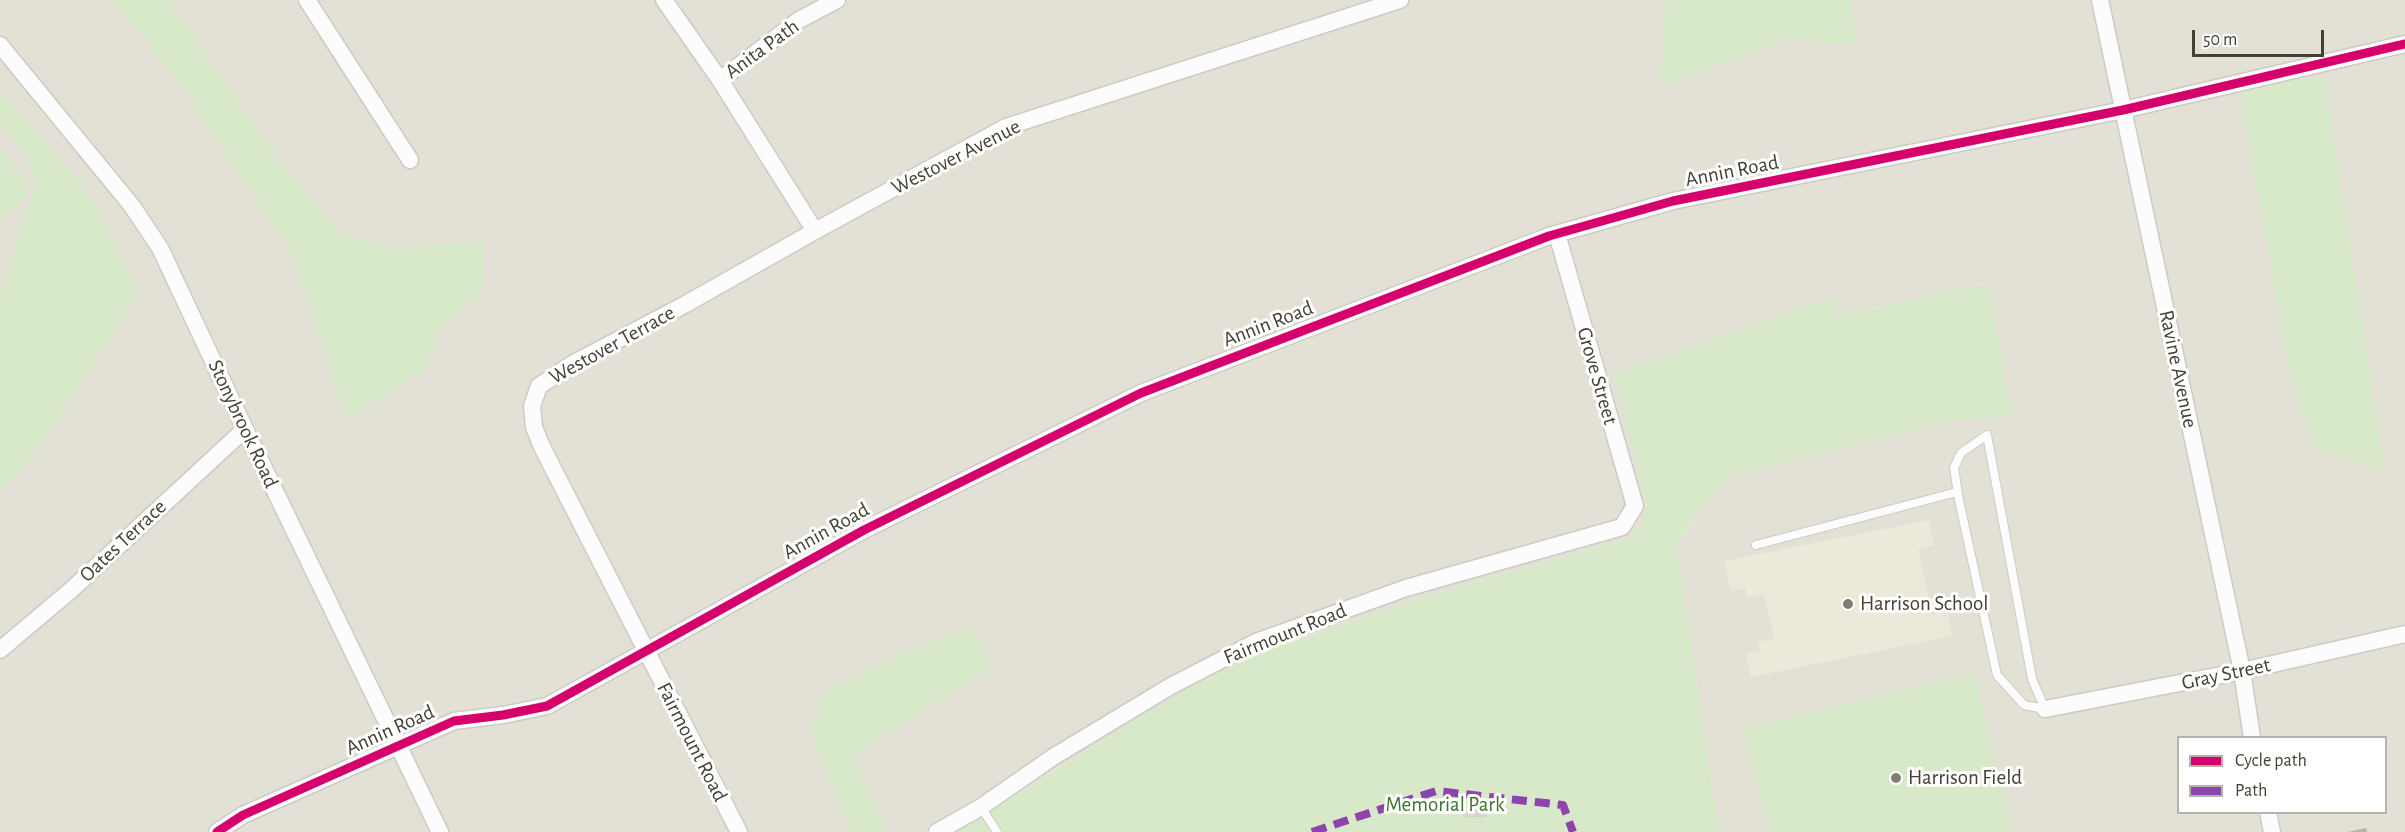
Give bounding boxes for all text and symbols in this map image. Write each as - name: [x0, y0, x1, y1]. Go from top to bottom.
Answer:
- street label: Anita Path: [720, 14, 804, 84]
- scale bar: [2195, 18, 2327, 56]
- text: 50 m: [2203, 31, 2237, 49]
- street label: Westover Avenue: [887, 114, 1025, 200]
- street label: Annin Road: [1683, 150, 1781, 192]
- street label: Annin Road: [1219, 295, 1317, 353]
- street label: Westover Terrace: [545, 300, 679, 390]
- street label: Ravine Avenue: [2153, 308, 2203, 430]
- street label: Grove Street: [1571, 324, 1623, 428]
- street label: Stonybrook Road: [202, 356, 284, 492]
- street label: Oates Terrace: [74, 494, 172, 588]
- street label: Annin Road: [779, 497, 873, 565]
- place label: Harrison School: [1860, 591, 1989, 617]
- marker: Harrison School: [1841, 597, 1855, 611]
- street label: Fairmount Road: [1220, 598, 1350, 670]
- street label: Gray Street: [2179, 652, 2273, 696]
- street label: Fairmount Road: [651, 678, 733, 806]
- street label: Annin Road: [342, 699, 438, 761]
- legend: [2177, 736, 2387, 814]
- text: Cycle path: [2235, 752, 2307, 770]
- place label: Harrison Field: [1908, 765, 2022, 791]
- marker: Harrison Field: [1889, 771, 1903, 785]
- text: Path: [2235, 782, 2267, 800]
- park label: Memorial Park: [1385, 792, 1505, 818]

